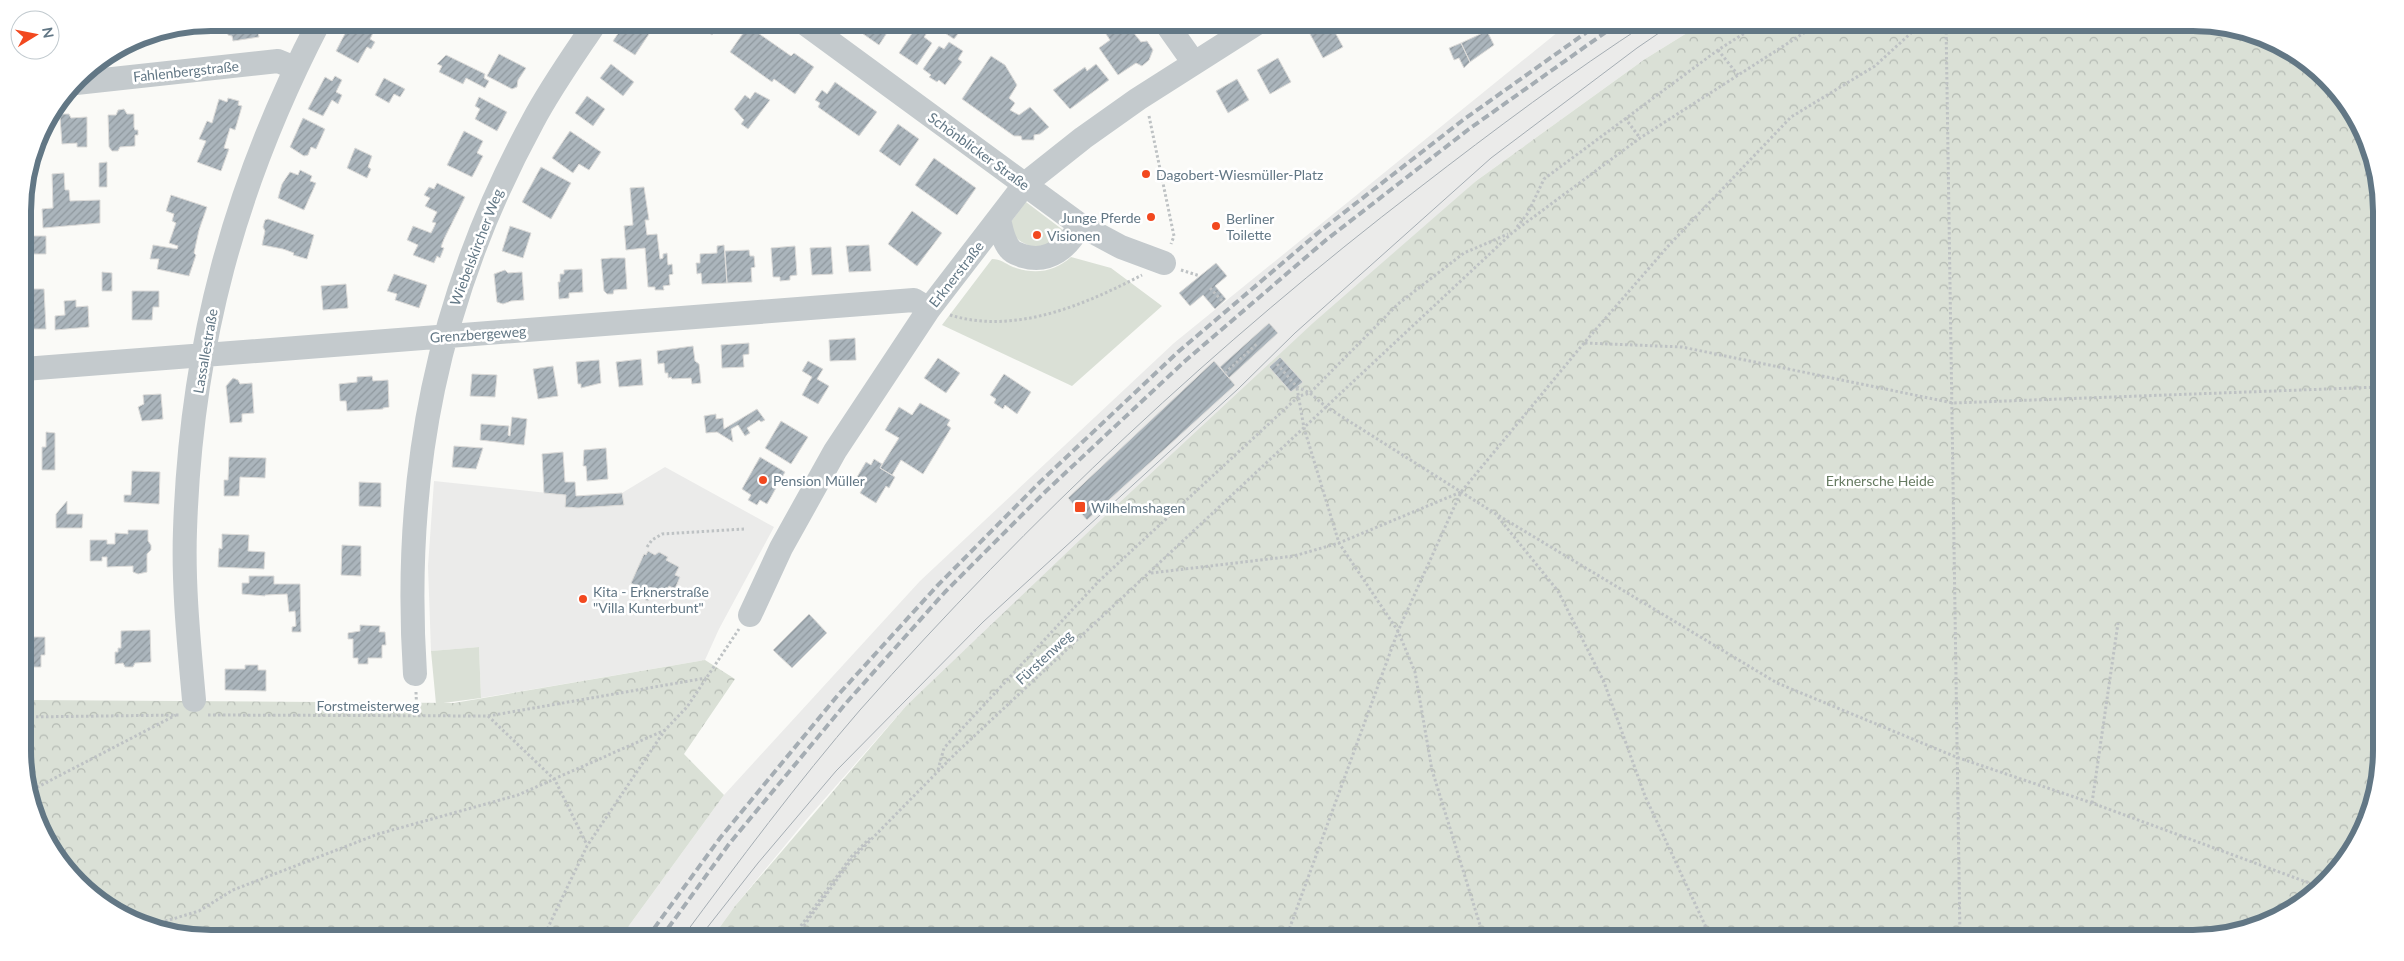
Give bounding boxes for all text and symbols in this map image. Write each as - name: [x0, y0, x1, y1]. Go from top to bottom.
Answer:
- north arrow: [10, 10, 60, 60]
- text: N: [39, 26, 58, 39]
- street label: Fahlenbergstraße: [132, 57, 240, 85]
- street label: Schönblicker Straße: [925, 108, 1033, 194]
- place label: Dagobert-Wiesmüller-Platz: [1156, 166, 1323, 183]
- marker: Dagobert-Wiesmüller-Platz: [1140, 168, 1152, 180]
- street label: Wiebelskircher Weg: [446, 186, 506, 308]
- place label: Junge Pferde: [1061, 209, 1141, 226]
- place label: Berliner Toilette: [1226, 210, 1274, 243]
- marker: Junge Pferde: [1145, 211, 1157, 223]
- marker: Berliner Toilette: [1210, 220, 1222, 232]
- place label: Visionen: [1047, 227, 1100, 244]
- marker: Visionen: [1031, 229, 1043, 241]
- street label: Erknerstraße: [925, 238, 987, 310]
- street label: Lassallestraße: [189, 307, 221, 395]
- street label: Grenzbergeweg: [429, 322, 527, 346]
- place label: Pension Müller: [773, 472, 865, 489]
- park label: Erknersche Heide: [1826, 472, 1934, 489]
- marker: Pension Müller: [757, 474, 769, 486]
- place label: Wilhelmshagen: [1091, 499, 1185, 516]
- marker: Wilhelmshagen: [1073, 500, 1087, 514]
- place label: Kita - Erknerstraße "Villa Kunterbunt": [593, 583, 709, 616]
- marker: Kita - Erknerstraße "Villa Kunterbunt": [577, 593, 589, 605]
- street label: Fürstenweg: [1012, 626, 1076, 688]
- street label: Forstmeisterweg: [317, 697, 419, 714]

